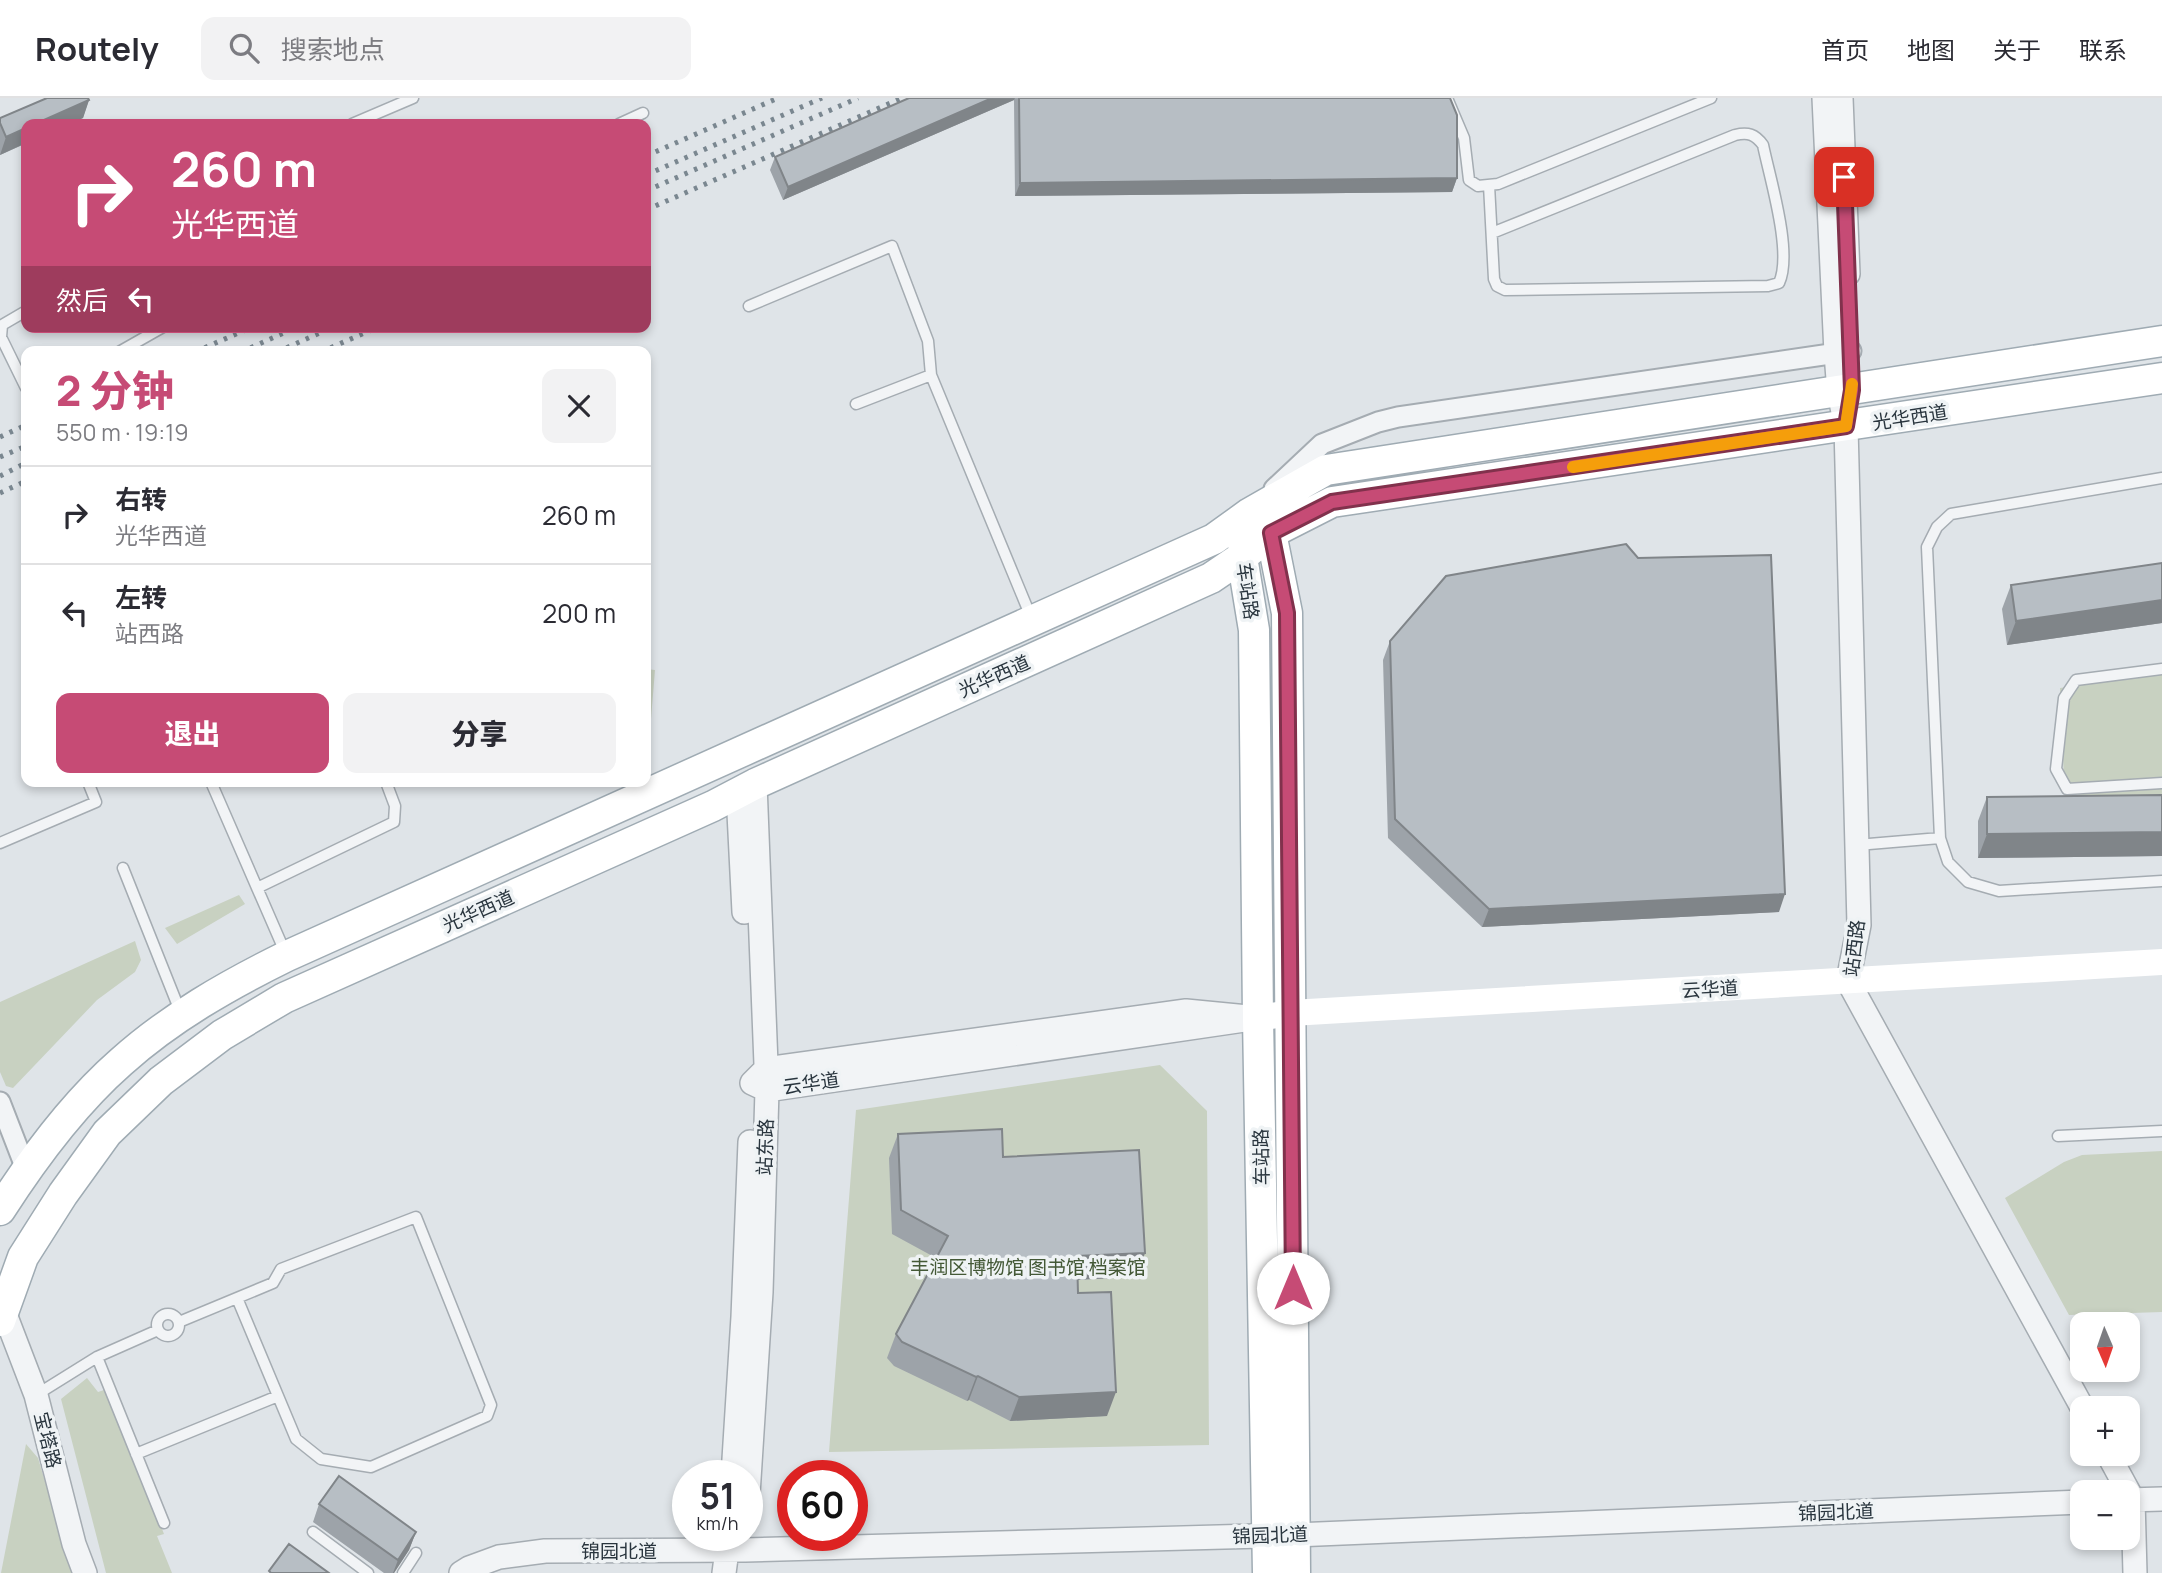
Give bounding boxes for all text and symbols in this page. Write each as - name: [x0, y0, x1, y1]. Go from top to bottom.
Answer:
- search box: [201, 17, 691, 80]
- text: Routely: [35, 26, 159, 71]
- icon: search: [225, 29, 263, 67]
- text: 搜索地点: [281, 31, 385, 67]
- text: 首页: [1821, 33, 1869, 66]
- text: 地图: [1907, 33, 1955, 66]
- text: 关于: [1993, 33, 2041, 66]
- text: 联系: [2079, 33, 2127, 66]
- text: 260 m: [171, 135, 317, 202]
- icon: right: [56, 147, 147, 238]
- pin: [1814, 147, 1874, 207]
- icon: arrive: [1825, 158, 1863, 196]
- text: 光华西道: [171, 202, 299, 246]
- icon: left: [122, 280, 160, 318]
- text: 然后: [56, 282, 108, 318]
- text: 2 分钟: [56, 361, 174, 419]
- button: close: [542, 369, 616, 443]
- street label: 光华西道: [1870, 398, 1950, 436]
- text: 550 m · 19:19: [56, 416, 188, 448]
- text: 右转: [115, 481, 167, 517]
- icon: right: [56, 496, 94, 534]
- text: 260 m: [542, 497, 616, 533]
- text: 光华西道: [115, 519, 207, 551]
- street label: 车站路: [1231, 561, 1265, 621]
- text: 左转: [115, 579, 167, 615]
- icon: left: [56, 594, 94, 632]
- text: 200 m: [542, 595, 616, 631]
- text: 站西路: [115, 617, 184, 649]
- street label: 光华西道: [954, 649, 1034, 703]
- button: 退出: [56, 693, 329, 773]
- button: 分享: [343, 693, 616, 773]
- street label: 光华西道: [438, 884, 518, 938]
- street label: 站西路: [1838, 918, 1870, 978]
- street label: 云华道: [1681, 975, 1739, 1003]
- street label: 云华道: [781, 1066, 841, 1100]
- street label: 站东路: [751, 1118, 779, 1176]
- street label: 车站路: [1248, 1128, 1274, 1186]
- position arrow: [1256, 1251, 1330, 1325]
- park label: 丰润区博物馆 图书馆 档案馆: [910, 1254, 1146, 1280]
- north arrow: [2070, 1312, 2140, 1382]
- map controls: [2070, 1312, 2140, 1550]
- button: +: [2070, 1396, 2140, 1466]
- street label: 宝塔路: [28, 1409, 68, 1471]
- speed limit sign: 60: [777, 1460, 868, 1551]
- text: 51: [700, 1472, 735, 1520]
- button: −: [2070, 1480, 2140, 1550]
- street label: 锦园北道: [1798, 1498, 1874, 1526]
- text: km/h: [697, 1511, 738, 1535]
- street label: 锦园北道: [1232, 1521, 1308, 1549]
- street label: 锦园北道: [581, 1538, 657, 1564]

